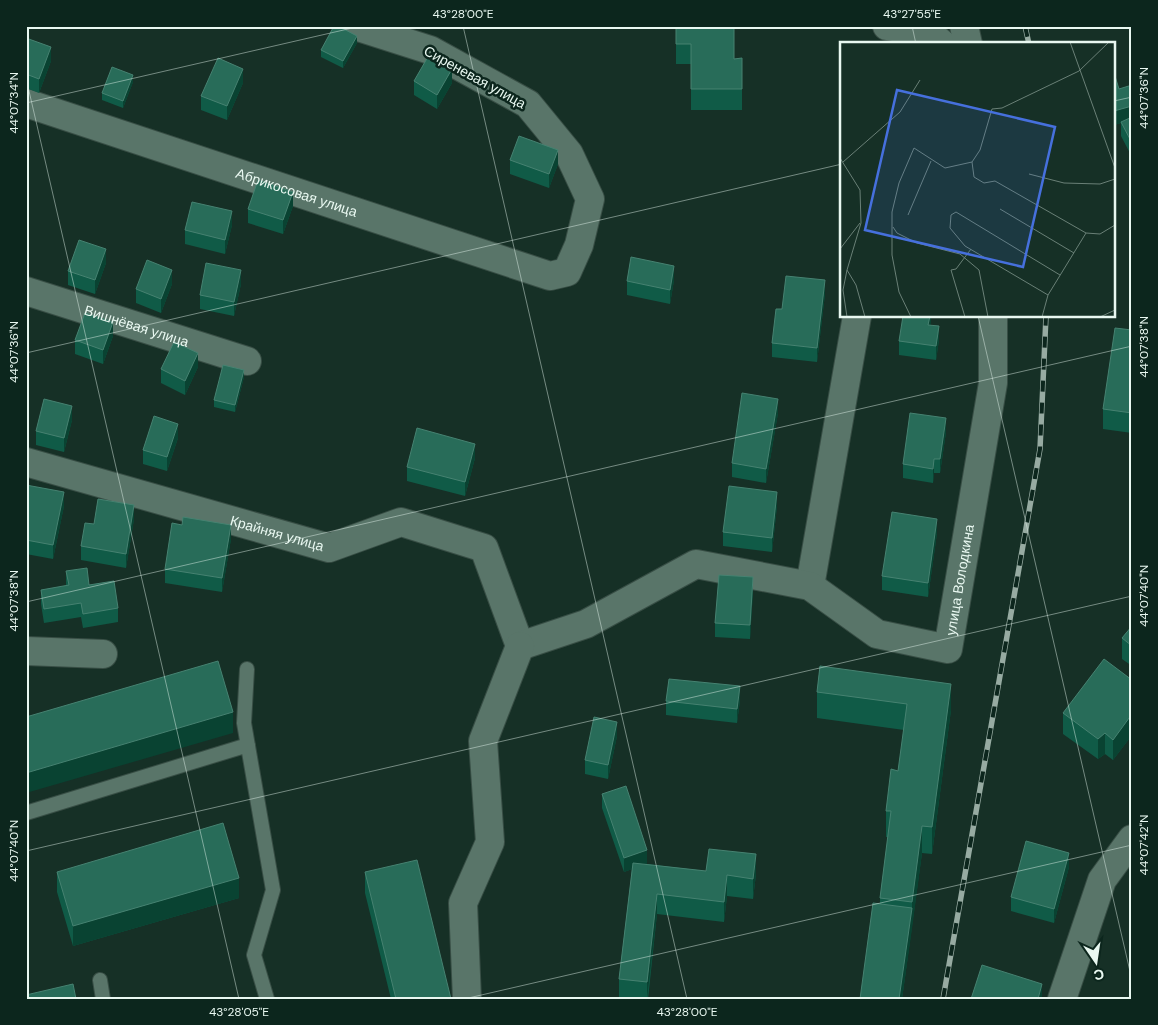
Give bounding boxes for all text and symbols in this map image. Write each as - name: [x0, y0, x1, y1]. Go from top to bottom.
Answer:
- text: 43°28'00"E: [432, 6, 494, 22]
- text: 43°27'55"E: [883, 6, 941, 22]
- street label: Сиреневая улица: [421, 42, 529, 113]
- inset map: [840, 42, 1116, 318]
- text: 44°07'36"N: [1136, 67, 1152, 129]
- text: 44°07'34"N: [6, 72, 22, 134]
- street label: Абрикосовая улица: [234, 164, 360, 221]
- street label: Вишнёвая улица: [82, 301, 191, 351]
- text: 44°07'38"N: [1136, 316, 1152, 378]
- text: 44°07'36"N: [6, 321, 22, 383]
- street label: Крайняя улица: [228, 511, 326, 555]
- street label: улица Володкина: [941, 523, 978, 637]
- text: 44°07'40"N: [1136, 565, 1152, 627]
- text: 44°07'38"N: [6, 570, 22, 632]
- text: 44°07'42"N: [1136, 815, 1152, 875]
- text: 44°07'40"N: [6, 820, 22, 882]
- north arrow: [1070, 938, 1120, 988]
- text: С: [1092, 965, 1106, 985]
- text: 43°28'05"E: [209, 1004, 269, 1020]
- text: 43°28'00"E: [656, 1004, 718, 1020]

